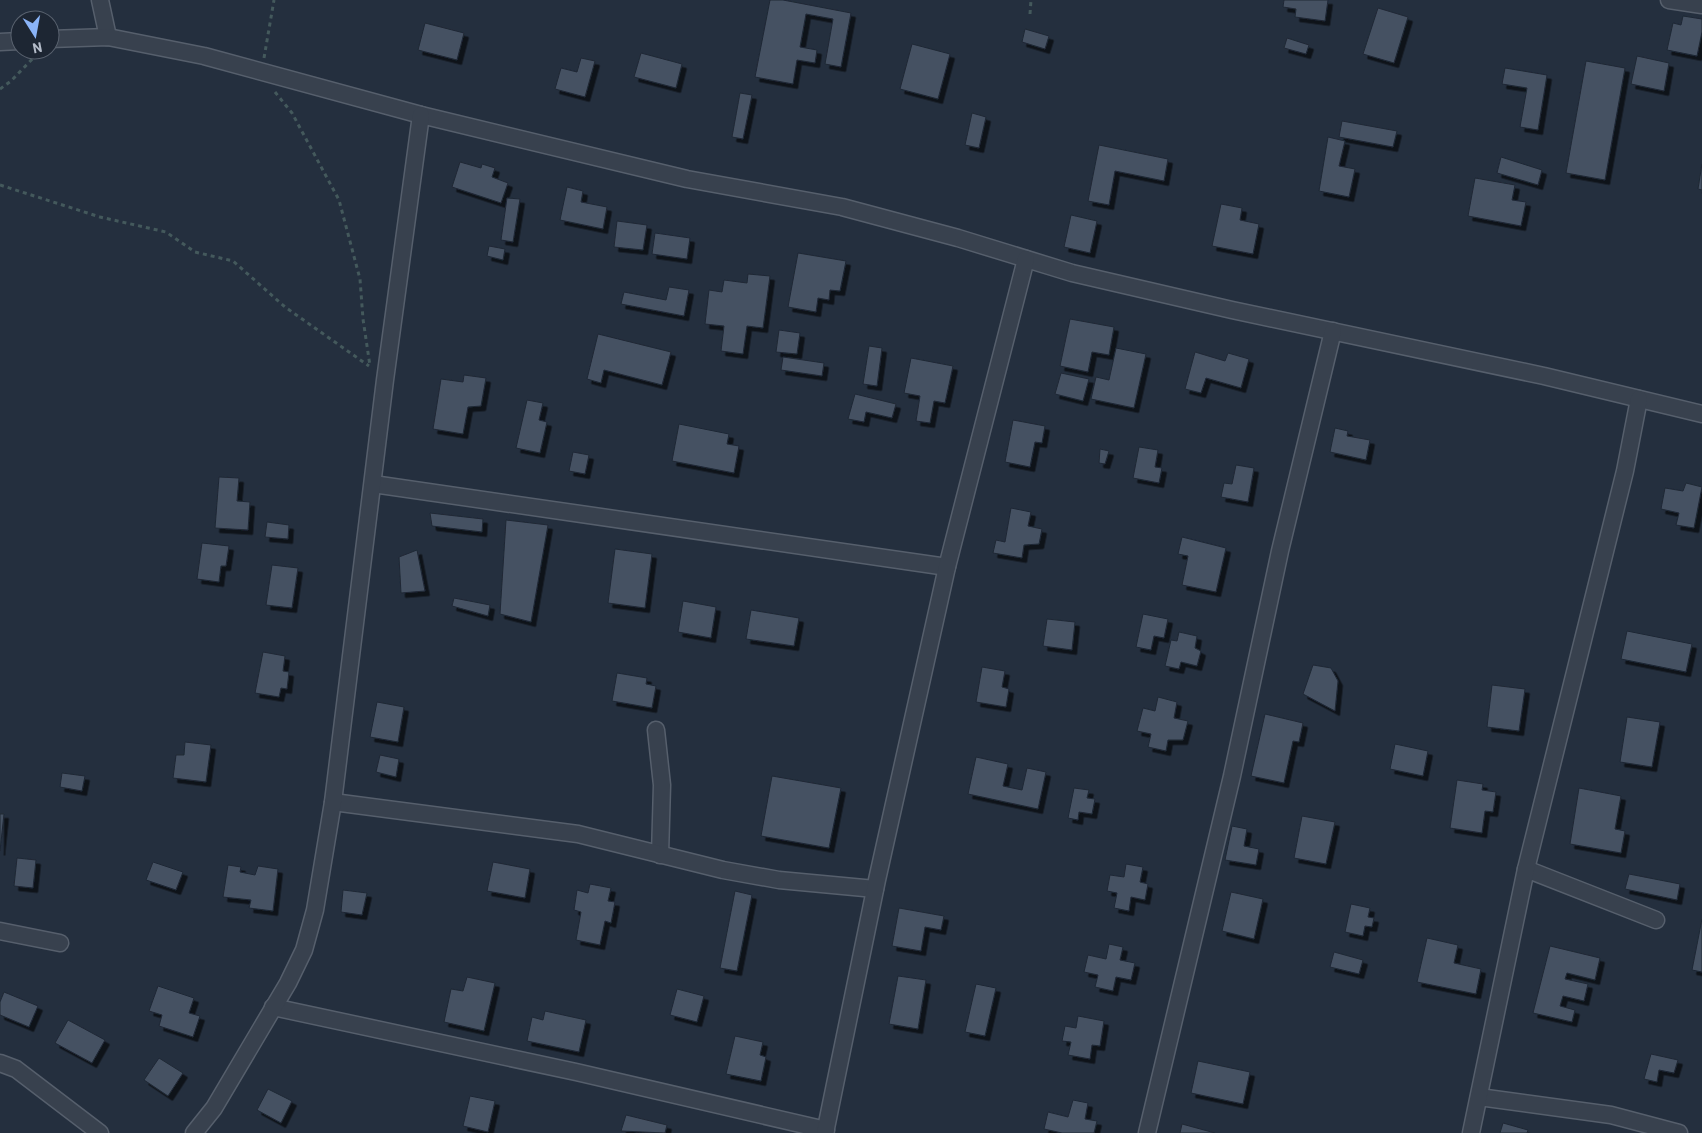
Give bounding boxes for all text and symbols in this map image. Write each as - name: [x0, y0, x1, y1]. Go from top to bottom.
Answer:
- north arrow: [10, 10, 60, 60]
- text: N: [31, 39, 44, 57]

